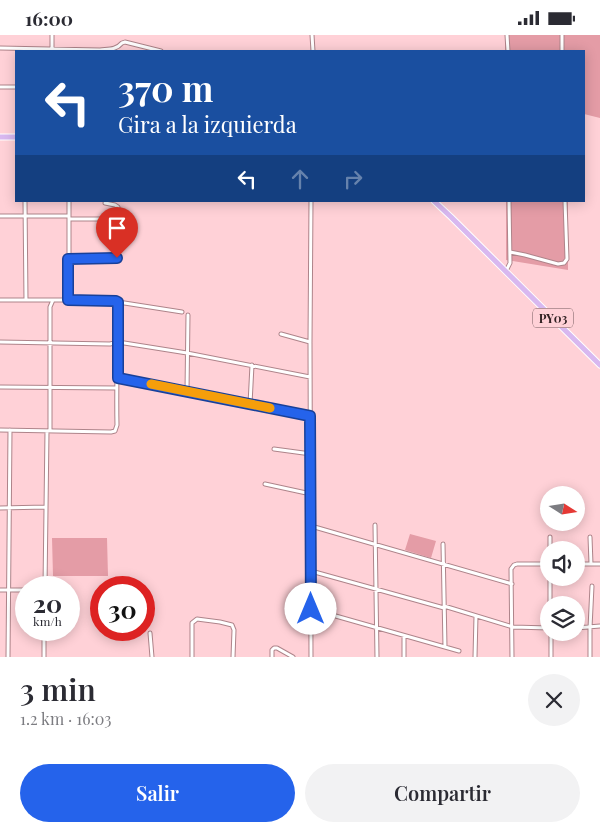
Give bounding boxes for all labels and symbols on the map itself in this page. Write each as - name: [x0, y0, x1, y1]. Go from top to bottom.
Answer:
- pin: [96, 207, 138, 258]
- road number: PY03: [533, 309, 573, 327]
- north arrow: [540, 486, 585, 531]
- speed limit sign: 30: [90, 576, 155, 641]
- position arrow: [284, 582, 336, 634]

